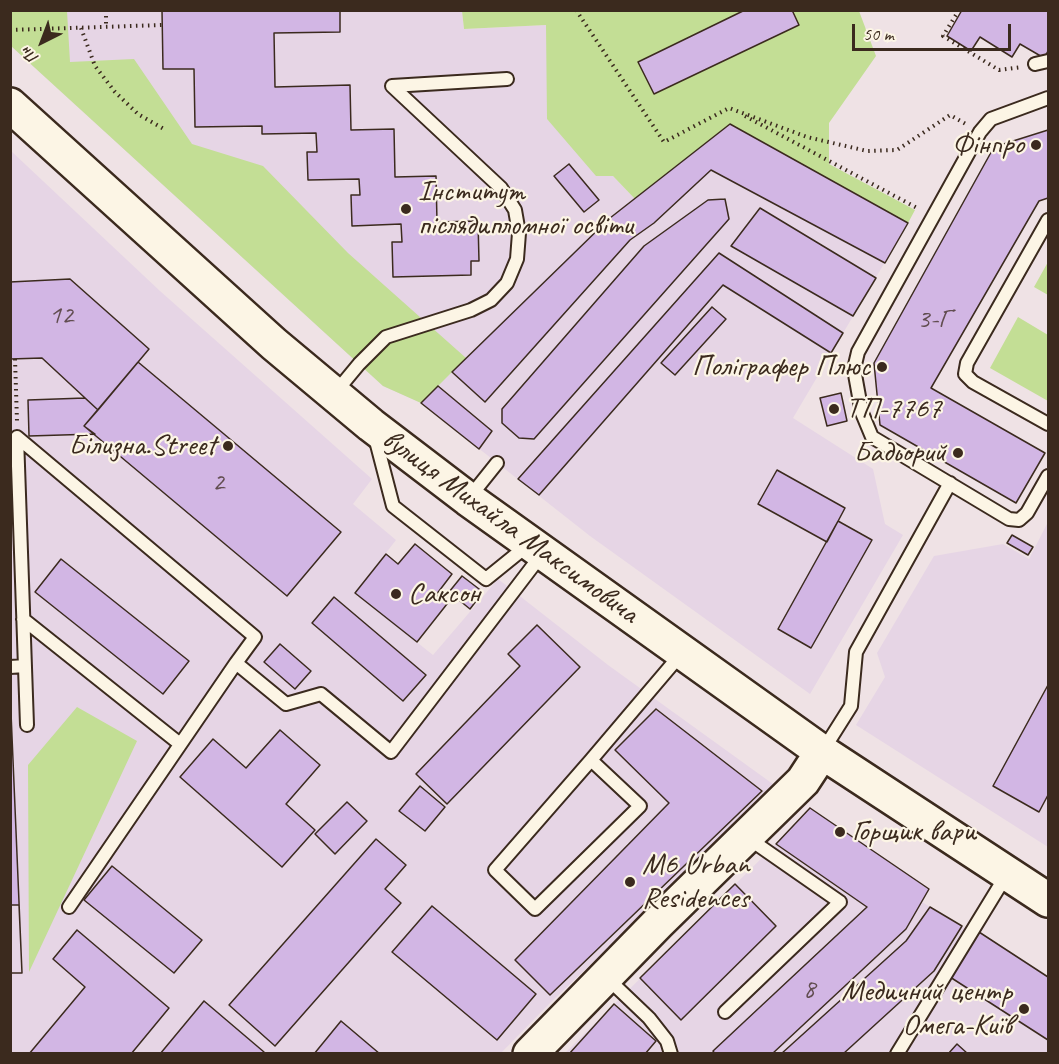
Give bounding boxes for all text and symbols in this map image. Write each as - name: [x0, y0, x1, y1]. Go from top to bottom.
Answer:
- north arrow: [12, 12, 72, 72]
- scale bar: [855, 12, 1014, 50]
- text: 50 m: [863, 23, 894, 45]
- text: Пн: [17, 42, 43, 68]
- place label: Фінпро: [952, 127, 1024, 163]
- marker: Фінпро: [1029, 138, 1043, 152]
- place label: Інститут післядипломної освіти: [418, 174, 633, 244]
- marker: Інститут післядипломної освіти: [399, 202, 413, 216]
- house number: 12: [49, 300, 73, 332]
- house number: 3-Г: [917, 304, 951, 336]
- place label: Поліграфер Плюс: [692, 349, 870, 385]
- marker: Поліграфер Плюс: [875, 360, 889, 374]
- place label: ТП-7767: [846, 391, 942, 427]
- marker: ТП-7767: [827, 402, 841, 416]
- street label: вулиця Михайла Максимовича: [375, 422, 645, 632]
- place label: Білизна.Street: [68, 428, 216, 464]
- place label: Бадьорий: [854, 435, 946, 471]
- marker: Білизна.Street: [221, 439, 235, 453]
- marker: Бадьорий: [951, 446, 965, 460]
- house number: 2: [212, 467, 224, 499]
- place label: Саксон: [408, 576, 480, 612]
- marker: Саксон: [389, 587, 403, 601]
- place label: Горщик вари: [852, 814, 976, 850]
- marker: Горщик вари: [833, 825, 847, 839]
- place label: M6 Urban Residences: [642, 847, 750, 918]
- marker: M6 Urban Residences: [623, 875, 637, 889]
- house number: 8: [803, 974, 815, 1006]
- place label: Медичний центр Омега-Київ: [841, 974, 1012, 1044]
- marker: Медичний центр Омега-Київ: [1017, 1002, 1031, 1016]

